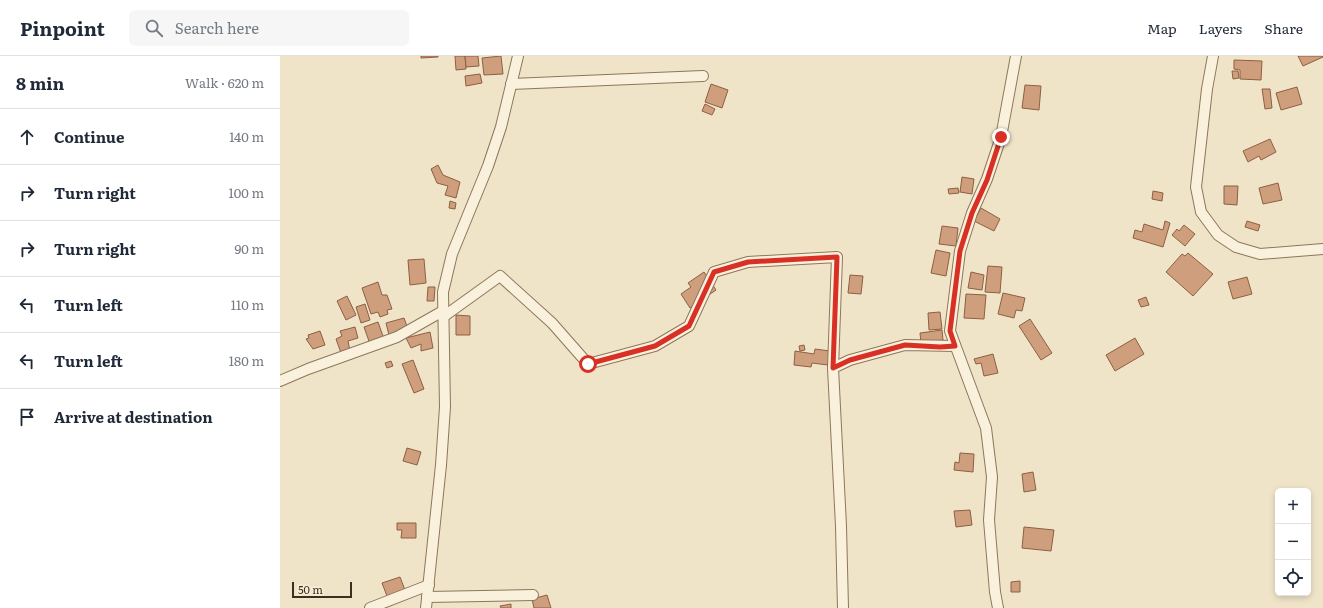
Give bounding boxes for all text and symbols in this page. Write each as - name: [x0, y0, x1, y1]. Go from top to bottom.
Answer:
- search box: [129, 10, 409, 46]
- text: Pinpoint: [20, 14, 105, 42]
- text: Search here: [175, 16, 259, 39]
- icon: search: [143, 17, 165, 39]
- text: Map: [1147, 18, 1177, 38]
- text: Layers: [1199, 18, 1242, 38]
- text: Share: [1264, 18, 1303, 38]
- text: 8 min: [16, 70, 64, 95]
- text: Walk · 620 m: [185, 73, 264, 92]
- text: Continue: [54, 125, 124, 148]
- icon: ahead: [16, 126, 38, 148]
- text: 140 m: [229, 127, 264, 146]
- route end: [992, 128, 1010, 146]
- text: Turn right: [54, 181, 136, 204]
- icon: right: [16, 182, 38, 204]
- text: 100 m: [228, 183, 264, 202]
- text: Turn right: [54, 237, 136, 260]
- icon: right: [16, 238, 38, 260]
- text: 90 m: [234, 239, 264, 258]
- text: Turn left: [54, 293, 123, 316]
- icon: left: [16, 294, 38, 316]
- text: 110 m: [231, 295, 264, 314]
- text: Turn left: [54, 349, 123, 372]
- icon: left: [16, 350, 38, 372]
- text: 180 m: [229, 351, 264, 370]
- route start: [579, 355, 597, 373]
- text: Arrive at destination: [54, 405, 213, 428]
- icon: arrive: [16, 406, 38, 428]
- map controls: [1275, 488, 1311, 596]
- button: +: [1275, 488, 1311, 524]
- button: −: [1275, 524, 1311, 560]
- button: locate: [1275, 560, 1311, 596]
- scale bar: [292, 580, 352, 599]
- text: 50 m: [298, 581, 323, 597]

